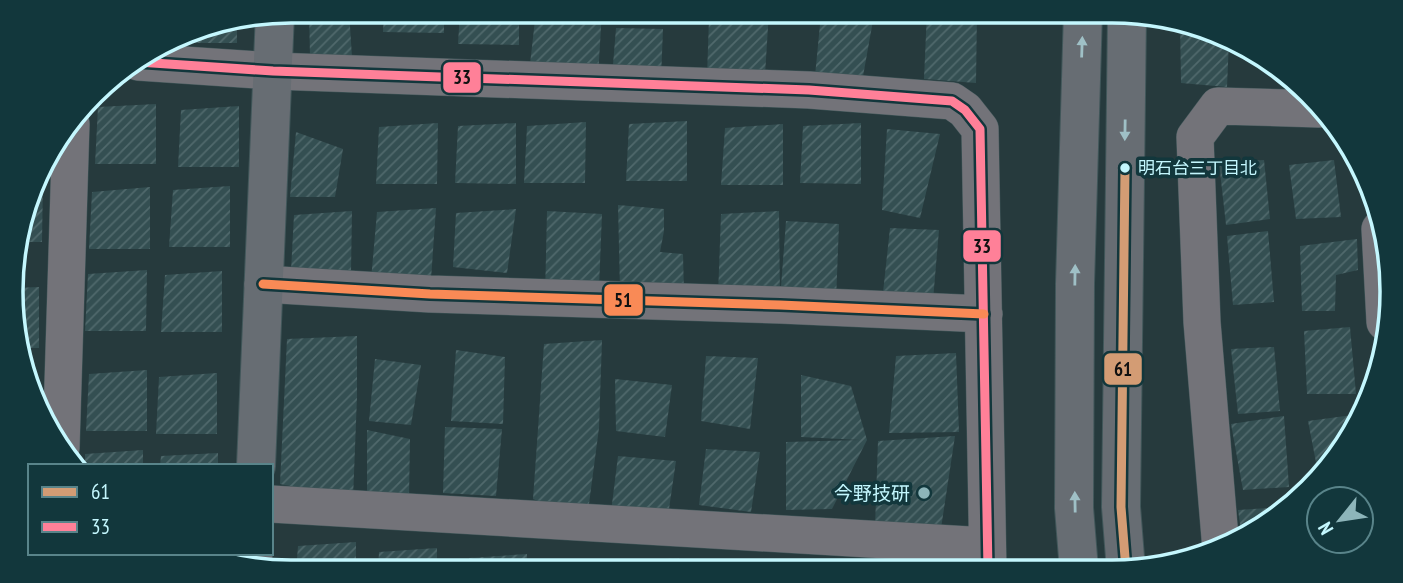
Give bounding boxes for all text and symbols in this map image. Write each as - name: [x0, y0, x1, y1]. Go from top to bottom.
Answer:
- one-way arrow: [1076, 36, 1088, 58]
- line badge: 33: [442, 61, 482, 94]
- text: 33: [453, 65, 471, 89]
- one-way arrow: [1119, 119, 1131, 141]
- place label: 明石台三丁目北: [1138, 157, 1257, 179]
- marker: 明石台三丁目北: [1118, 161, 1132, 175]
- line badge: 33: [962, 229, 1002, 263]
- text: 33: [973, 234, 991, 258]
- one-way arrow: [1070, 263, 1081, 285]
- line badge: 51: [603, 283, 644, 317]
- text: 51: [614, 288, 632, 312]
- line badge: 61: [1103, 352, 1143, 386]
- text: 61: [1114, 357, 1132, 381]
- legend: [28, 464, 273, 555]
- text: 61: [91, 478, 110, 505]
- place label: 今野技研: [834, 481, 910, 505]
- marker: 今野技研: [916, 485, 932, 501]
- north arrow: [1305, 485, 1375, 555]
- one-way arrow: [1069, 491, 1081, 513]
- text: 33: [91, 513, 110, 540]
- text: N: [1312, 518, 1338, 539]

